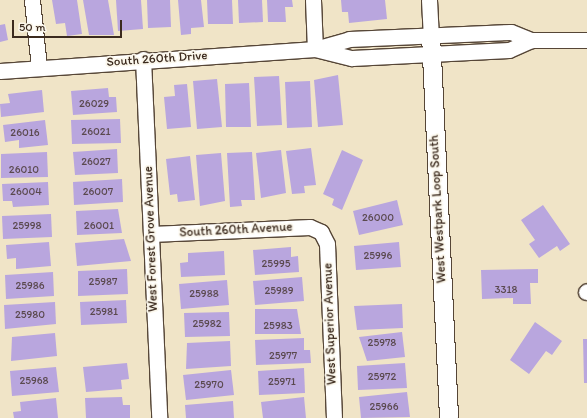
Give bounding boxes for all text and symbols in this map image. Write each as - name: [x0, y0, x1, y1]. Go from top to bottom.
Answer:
- scale bar: [14, 12, 124, 38]
- text: 50 m: [19, 20, 45, 34]
- street label: South 260th Drive: [106, 48, 208, 70]
- house number: 26029: [79, 97, 109, 111]
- house number: 26021: [81, 125, 111, 139]
- house number: 26016: [10, 126, 40, 140]
- street label: West Westpark Loop South: [426, 135, 450, 283]
- house number: 26027: [81, 155, 111, 169]
- house number: 26010: [9, 163, 39, 177]
- street label: West Forest Grove Avenue: [141, 166, 161, 312]
- house number: 26004: [10, 185, 42, 199]
- house number: 26007: [83, 185, 113, 199]
- house number: 26000: [362, 211, 394, 225]
- house number: 25998: [12, 219, 42, 233]
- house number: 26001: [84, 219, 114, 233]
- street label: South 260th Avenue: [179, 219, 293, 241]
- house number: 25996: [364, 249, 392, 263]
- house number: 25995: [262, 257, 290, 271]
- street label: West Superior Avenue: [320, 263, 340, 385]
- house number: 25987: [89, 275, 117, 289]
- house number: 25986: [15, 279, 45, 293]
- house number: 3318: [494, 283, 518, 297]
- house number: 25989: [264, 284, 294, 298]
- house number: 25988: [189, 287, 219, 301]
- house number: 25981: [90, 305, 118, 319]
- house number: 25980: [15, 308, 45, 322]
- house number: 25982: [192, 317, 222, 331]
- house number: 25983: [263, 319, 293, 333]
- house number: 25978: [368, 336, 396, 350]
- house number: 25977: [269, 349, 297, 363]
- house number: 25972: [368, 370, 396, 384]
- house number: 25968: [19, 374, 49, 388]
- house number: 25971: [268, 375, 296, 389]
- house number: 25970: [194, 378, 224, 392]
- house number: 25966: [370, 400, 398, 414]

